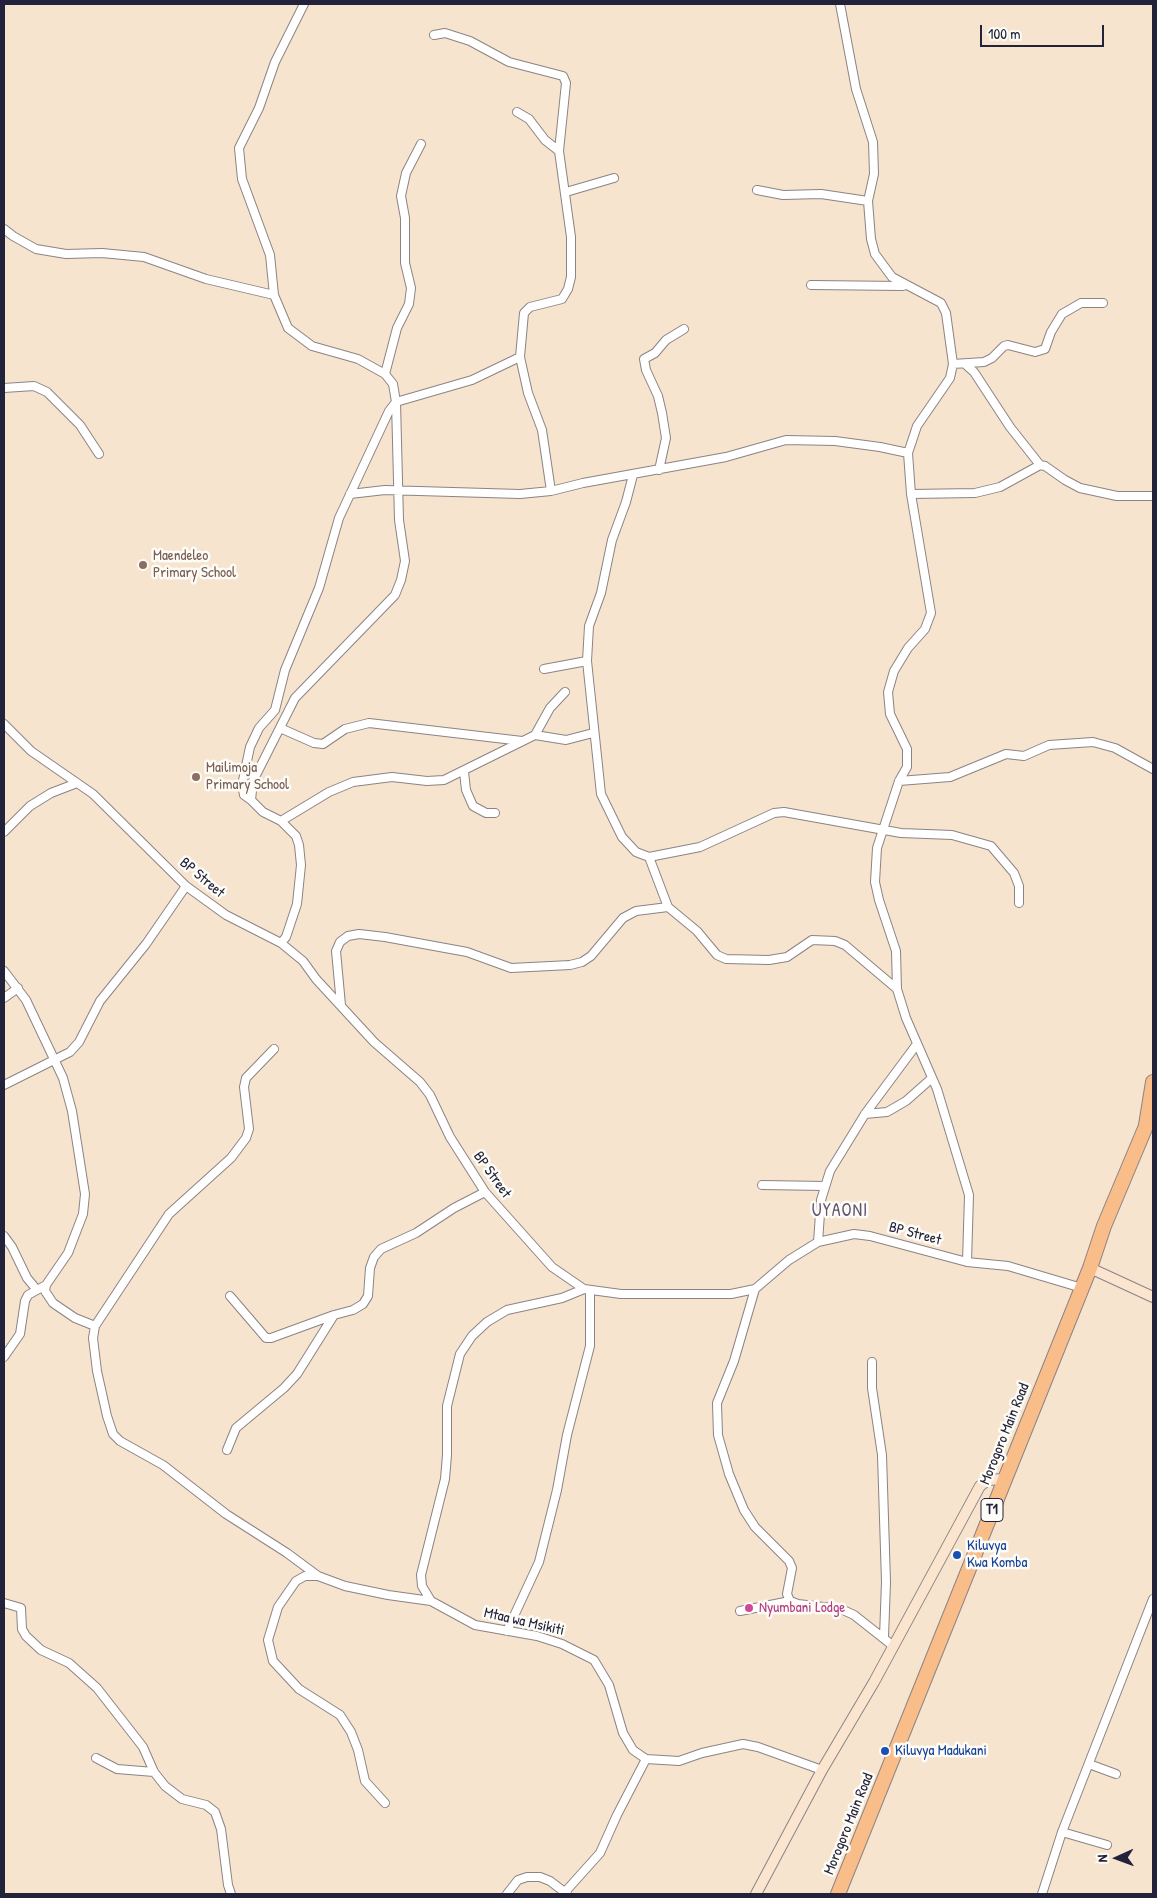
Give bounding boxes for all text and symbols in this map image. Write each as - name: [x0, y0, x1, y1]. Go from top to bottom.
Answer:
- scale bar: [982, 15, 1106, 47]
- text: 100 m: [988, 23, 1021, 44]
- place label: Maendeleo Primary School: [153, 547, 236, 582]
- marker: Maendeleo Primary School: [137, 559, 149, 571]
- place label: Mailimoja Primary School: [206, 759, 289, 794]
- marker: Mailimoja Primary School: [190, 771, 202, 783]
- street label: BP Street: [176, 854, 228, 902]
- street label: BP Street: [469, 1148, 515, 1202]
- district label: UYAONI: [811, 1200, 869, 1222]
- street label: BP Street: [887, 1218, 943, 1250]
- street label: Morogoro Main Road: [976, 1381, 1034, 1487]
- road number: T1: [981, 1498, 1003, 1522]
- place label: Kiluvya Kwa Komba: [967, 1537, 1027, 1572]
- marker: Kiluvya Kwa Komba: [951, 1549, 963, 1561]
- place label: Nyumbani Lodge: [759, 1599, 845, 1617]
- marker: Nyumbani Lodge: [743, 1602, 755, 1614]
- street label: Mtaa wa Msikiti: [482, 1604, 566, 1640]
- place label: Kiluvya Madukani: [895, 1742, 987, 1760]
- marker: Kiluvya Madukani: [879, 1745, 891, 1757]
- street label: Morogoro Main Road: [820, 1771, 878, 1877]
- north arrow: [1092, 1833, 1142, 1883]
- text: N: [1092, 1854, 1111, 1863]

